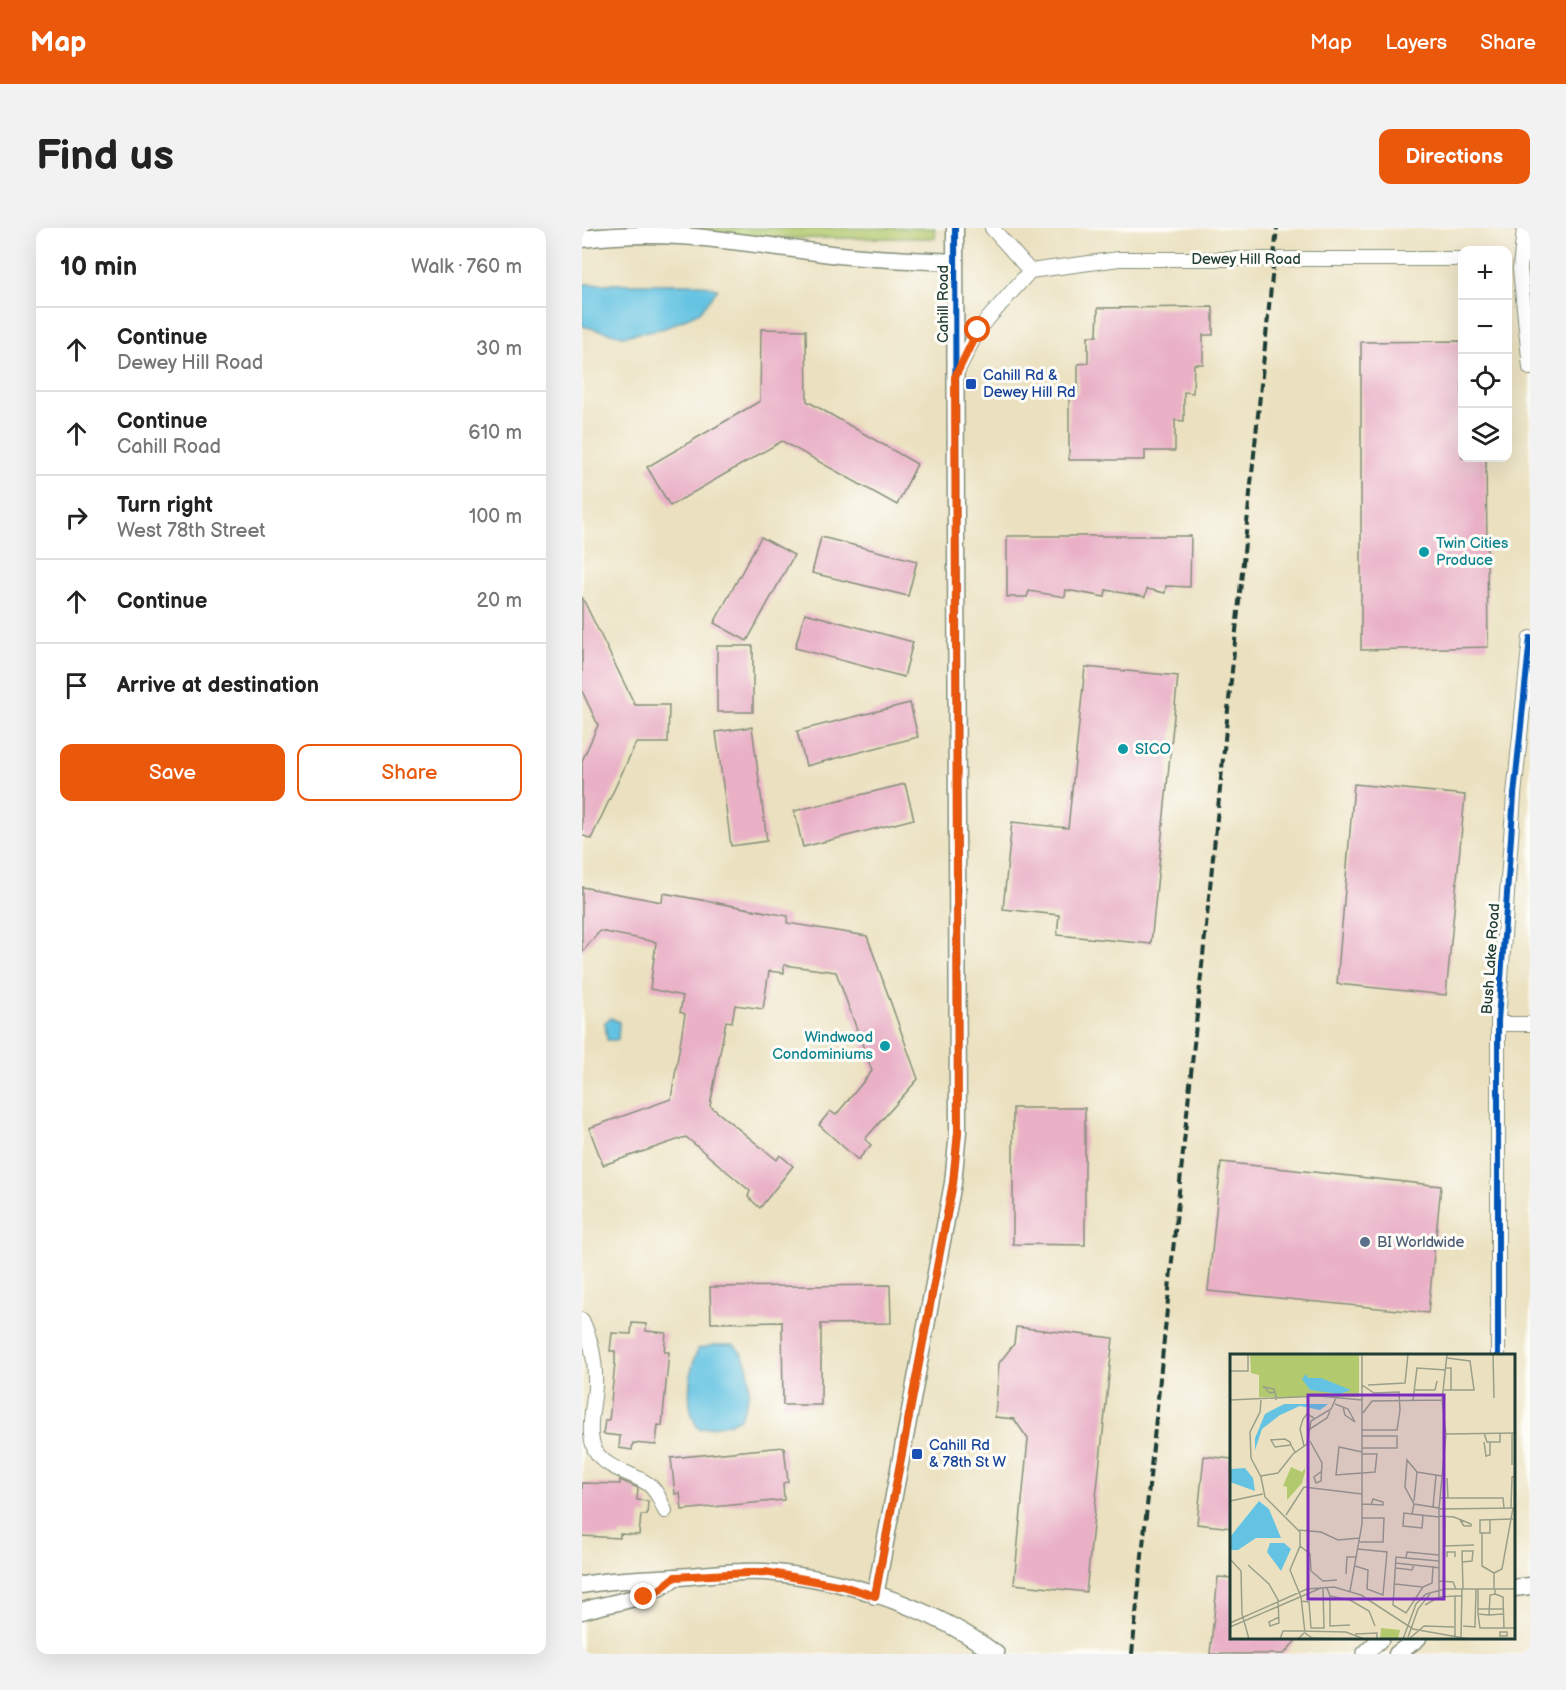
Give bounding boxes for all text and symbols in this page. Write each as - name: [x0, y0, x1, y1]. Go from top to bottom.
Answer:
- text: Map: [30, 26, 86, 59]
- text: Map: [1310, 30, 1352, 55]
- text: Layers: [1385, 30, 1447, 55]
- text: Share: [1480, 30, 1536, 55]
- button: Directions: [1379, 129, 1530, 184]
- text: Find us: [36, 131, 174, 182]
- map controls: [1458, 246, 1512, 462]
- button: +: [1458, 246, 1512, 300]
- street label: Dewey Hill Road: [1191, 250, 1301, 269]
- text: 10 min: [60, 252, 137, 283]
- text: Walk · 760 m: [411, 255, 522, 279]
- street label: Cahill Road: [934, 265, 953, 343]
- button: −: [1458, 300, 1512, 354]
- route start: [964, 316, 990, 342]
- text: Continue: [117, 324, 207, 351]
- icon: ahead: [60, 333, 93, 366]
- text: 30 m: [476, 337, 522, 361]
- text: Dewey Hill Road: [117, 351, 263, 375]
- button: locate: [1458, 354, 1512, 408]
- place label: Cahill Rd & Dewey Hill Rd: [983, 366, 1076, 402]
- marker: Cahill Rd & Dewey Hill Rd: [964, 377, 978, 391]
- text: Continue: [117, 408, 207, 435]
- button: layers: [1458, 408, 1512, 462]
- icon: ahead: [60, 417, 93, 450]
- text: 610 m: [468, 421, 522, 445]
- text: Cahill Road: [117, 435, 221, 459]
- text: Turn right: [117, 492, 213, 519]
- icon: right: [60, 501, 93, 534]
- text: 100 m: [469, 505, 522, 529]
- text: West 78th Street: [117, 519, 265, 543]
- place label: Twin Cities Produce: [1436, 534, 1509, 570]
- marker: Twin Cities Produce: [1417, 545, 1431, 559]
- icon: ahead: [60, 585, 93, 618]
- text: Continue: [117, 588, 207, 615]
- text: 20 m: [477, 589, 522, 613]
- icon: arrive: [60, 669, 93, 702]
- text: Arrive at destination: [117, 672, 319, 699]
- place label: SICO: [1135, 740, 1171, 759]
- marker: SICO: [1116, 742, 1130, 756]
- button: Save: [60, 744, 285, 801]
- button: Share: [297, 744, 522, 801]
- street label: Bush Lake Road: [1478, 903, 1504, 1015]
- place label: Windwood Condominiums: [772, 1028, 874, 1064]
- marker: Windwood Condominiums: [878, 1039, 892, 1053]
- place label: BI Worldwide: [1377, 1233, 1465, 1252]
- marker: BI Worldwide: [1358, 1235, 1372, 1249]
- inset map: [1230, 1354, 1515, 1639]
- place label: Cahill Rd & 78th St W: [929, 1436, 1006, 1472]
- marker: Cahill Rd & 78th St W: [910, 1447, 924, 1461]
- route end: [630, 1583, 656, 1609]

